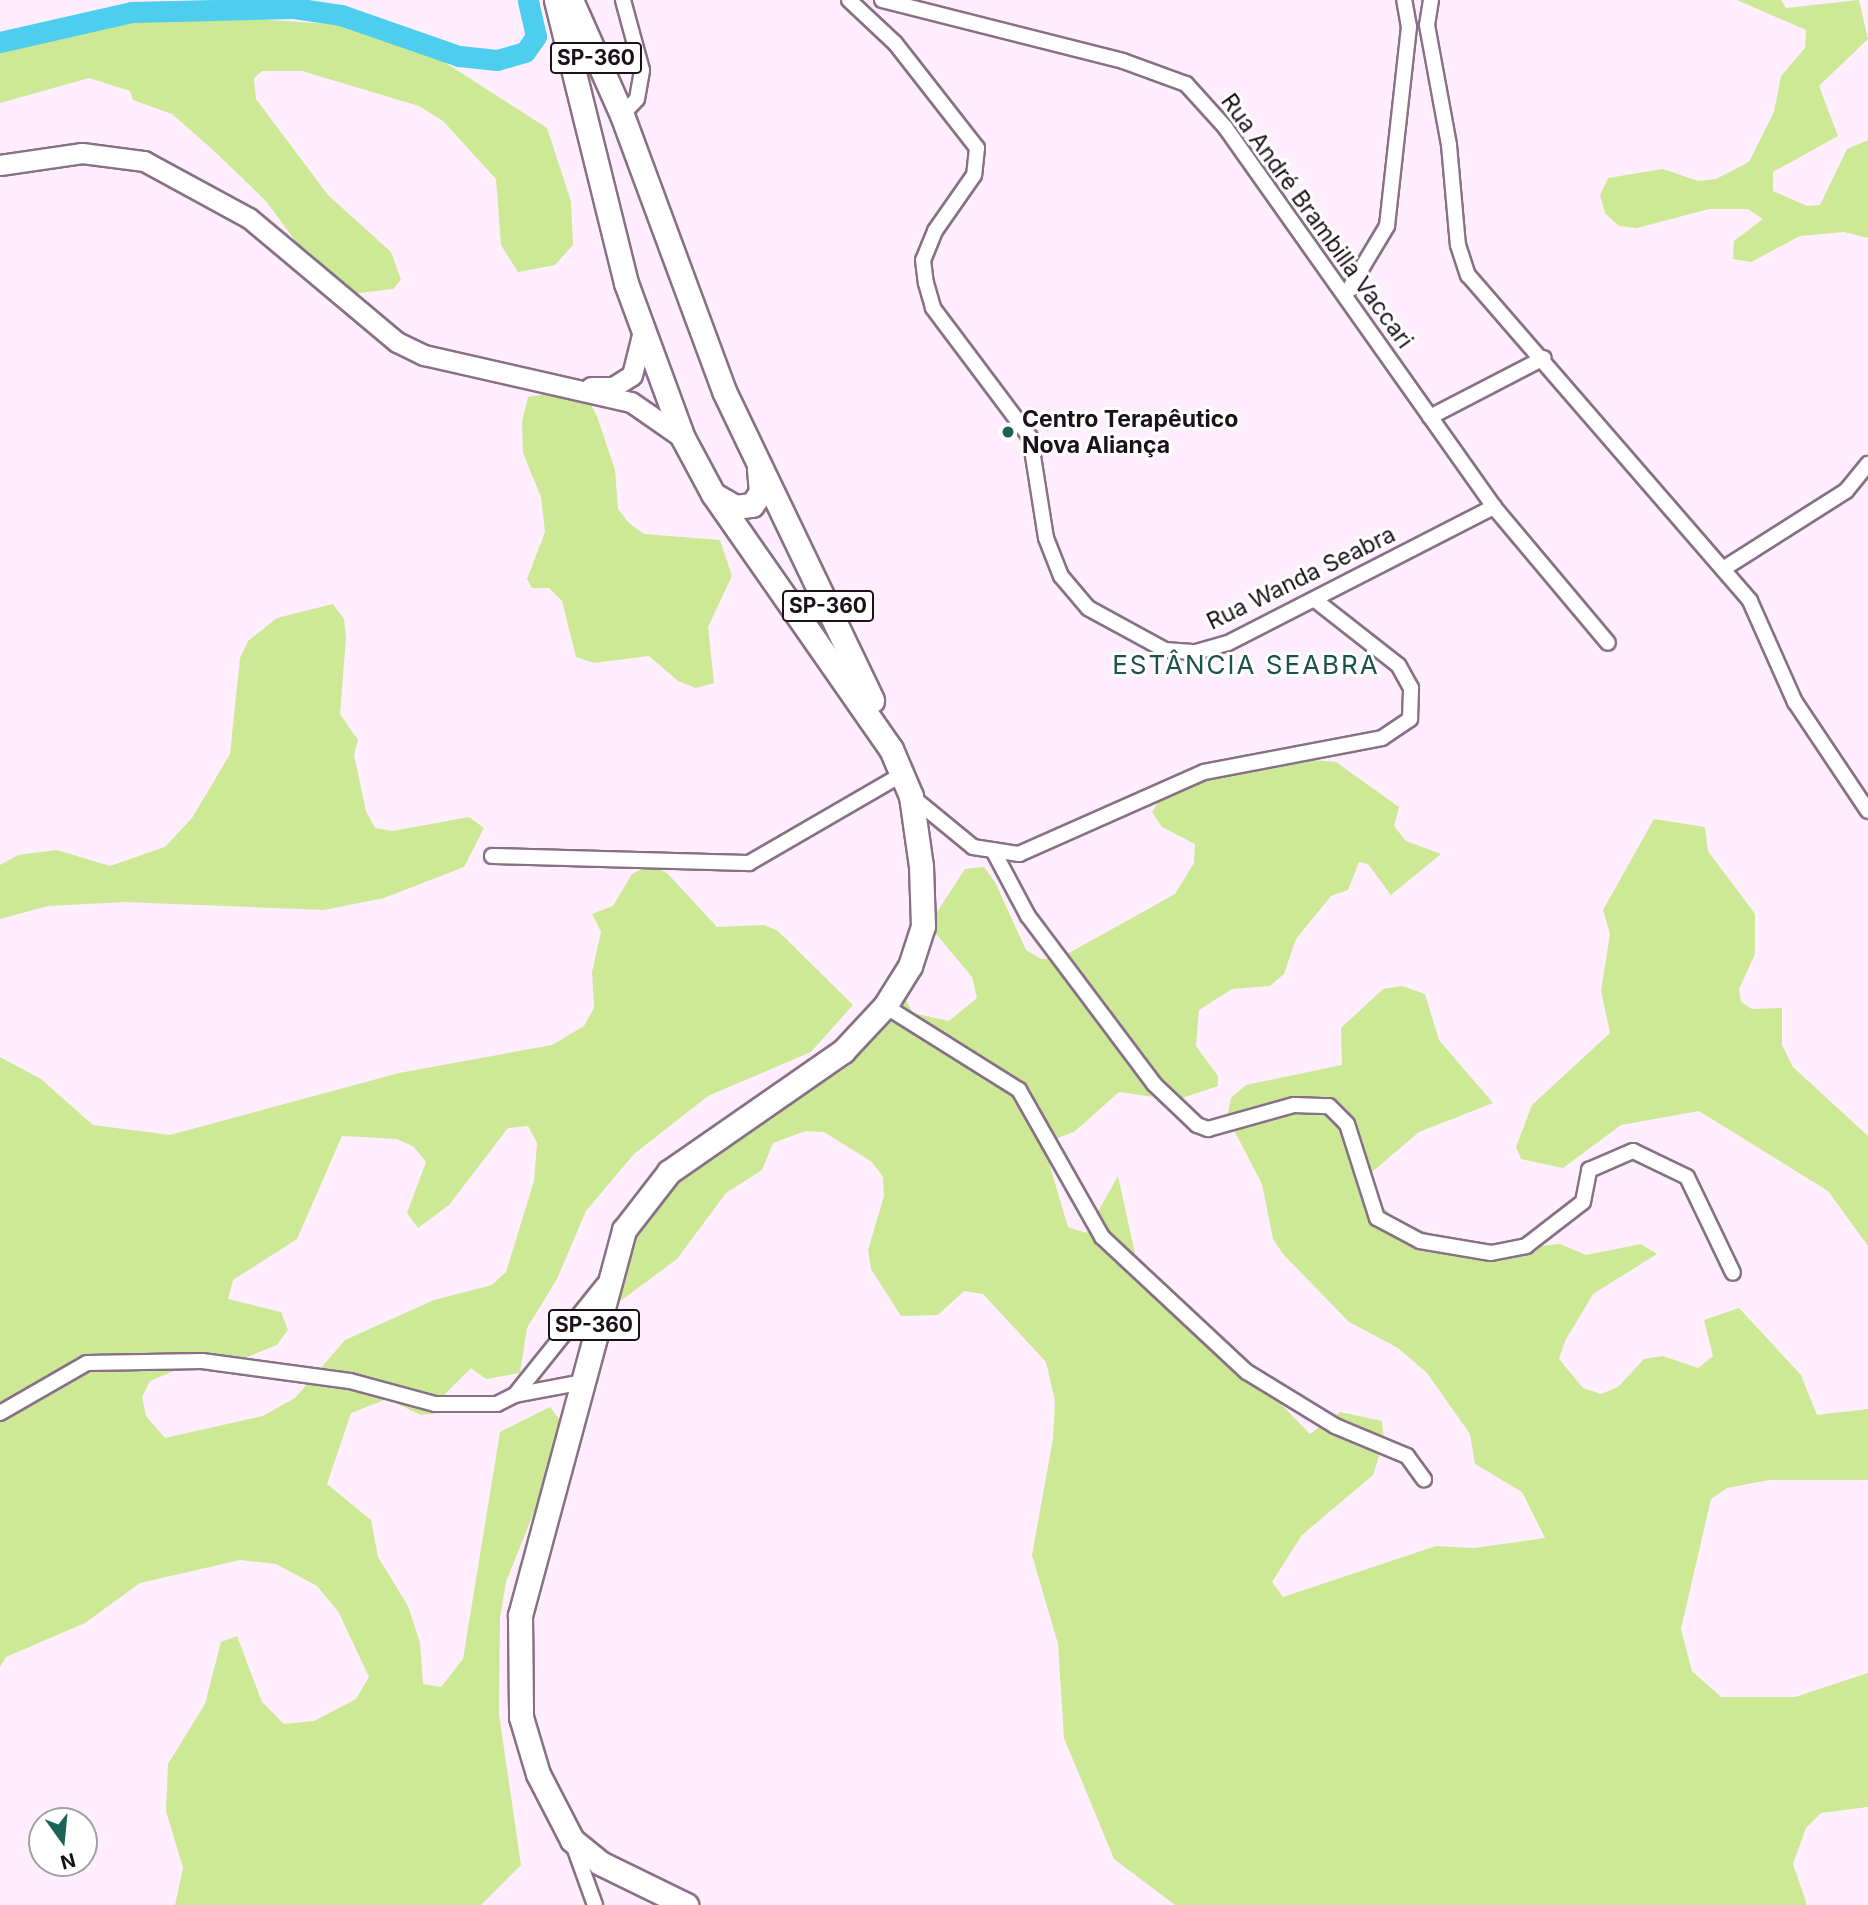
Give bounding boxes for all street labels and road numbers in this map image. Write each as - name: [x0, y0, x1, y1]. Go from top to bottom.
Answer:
- road number: SP-360: [549, 41, 643, 76]
- street label: Rua André Brambilla Vaccari: [1215, 88, 1419, 354]
- street label: Rua Wanda Seabra: [1202, 520, 1400, 636]
- road number: SP-360: [781, 588, 875, 624]
- road number: SP-360: [547, 1308, 641, 1342]

